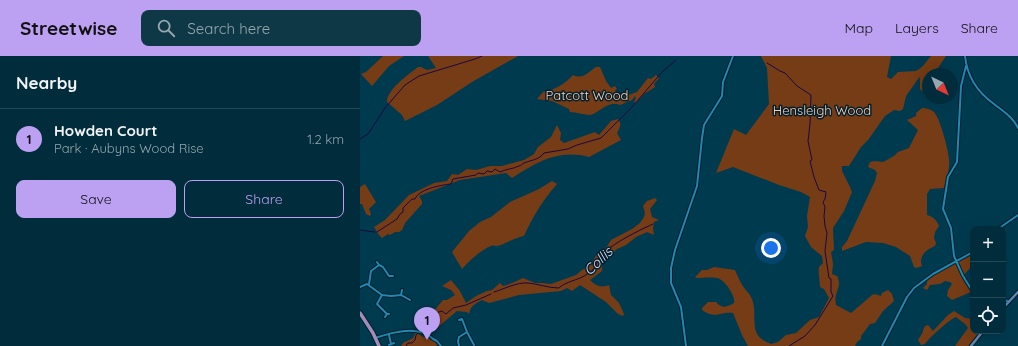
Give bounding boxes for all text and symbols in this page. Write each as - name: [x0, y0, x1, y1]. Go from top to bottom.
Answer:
- search box: [141, 10, 421, 46]
- text: Streetwise: [20, 16, 117, 40]
- icon: search: [155, 17, 177, 39]
- text: Search here: [187, 19, 270, 38]
- text: Map: [844, 19, 873, 37]
- text: Layers: [895, 19, 939, 37]
- text: Share: [961, 19, 998, 37]
- north arrow: [922, 68, 958, 104]
- text: Nearby: [16, 72, 77, 93]
- park label: Patcott Wood: [546, 87, 628, 103]
- park label: Hensleigh Wood: [773, 102, 871, 118]
- text: Howden Court: [54, 121, 157, 140]
- text: 1: [26, 131, 32, 147]
- text: 1.2 km: [307, 131, 344, 147]
- text: Park · Aubyns Wood Rise: [54, 140, 204, 156]
- button: Save: [16, 180, 176, 218]
- button: Share: [184, 180, 344, 218]
- map controls: [970, 226, 1006, 334]
- button: +: [970, 226, 1006, 262]
- your location: [761, 238, 781, 258]
- water label: Collis: [580, 242, 617, 279]
- button: −: [970, 262, 1006, 298]
- button: locate: [970, 298, 1006, 334]
- pin: 1: [414, 307, 440, 340]

